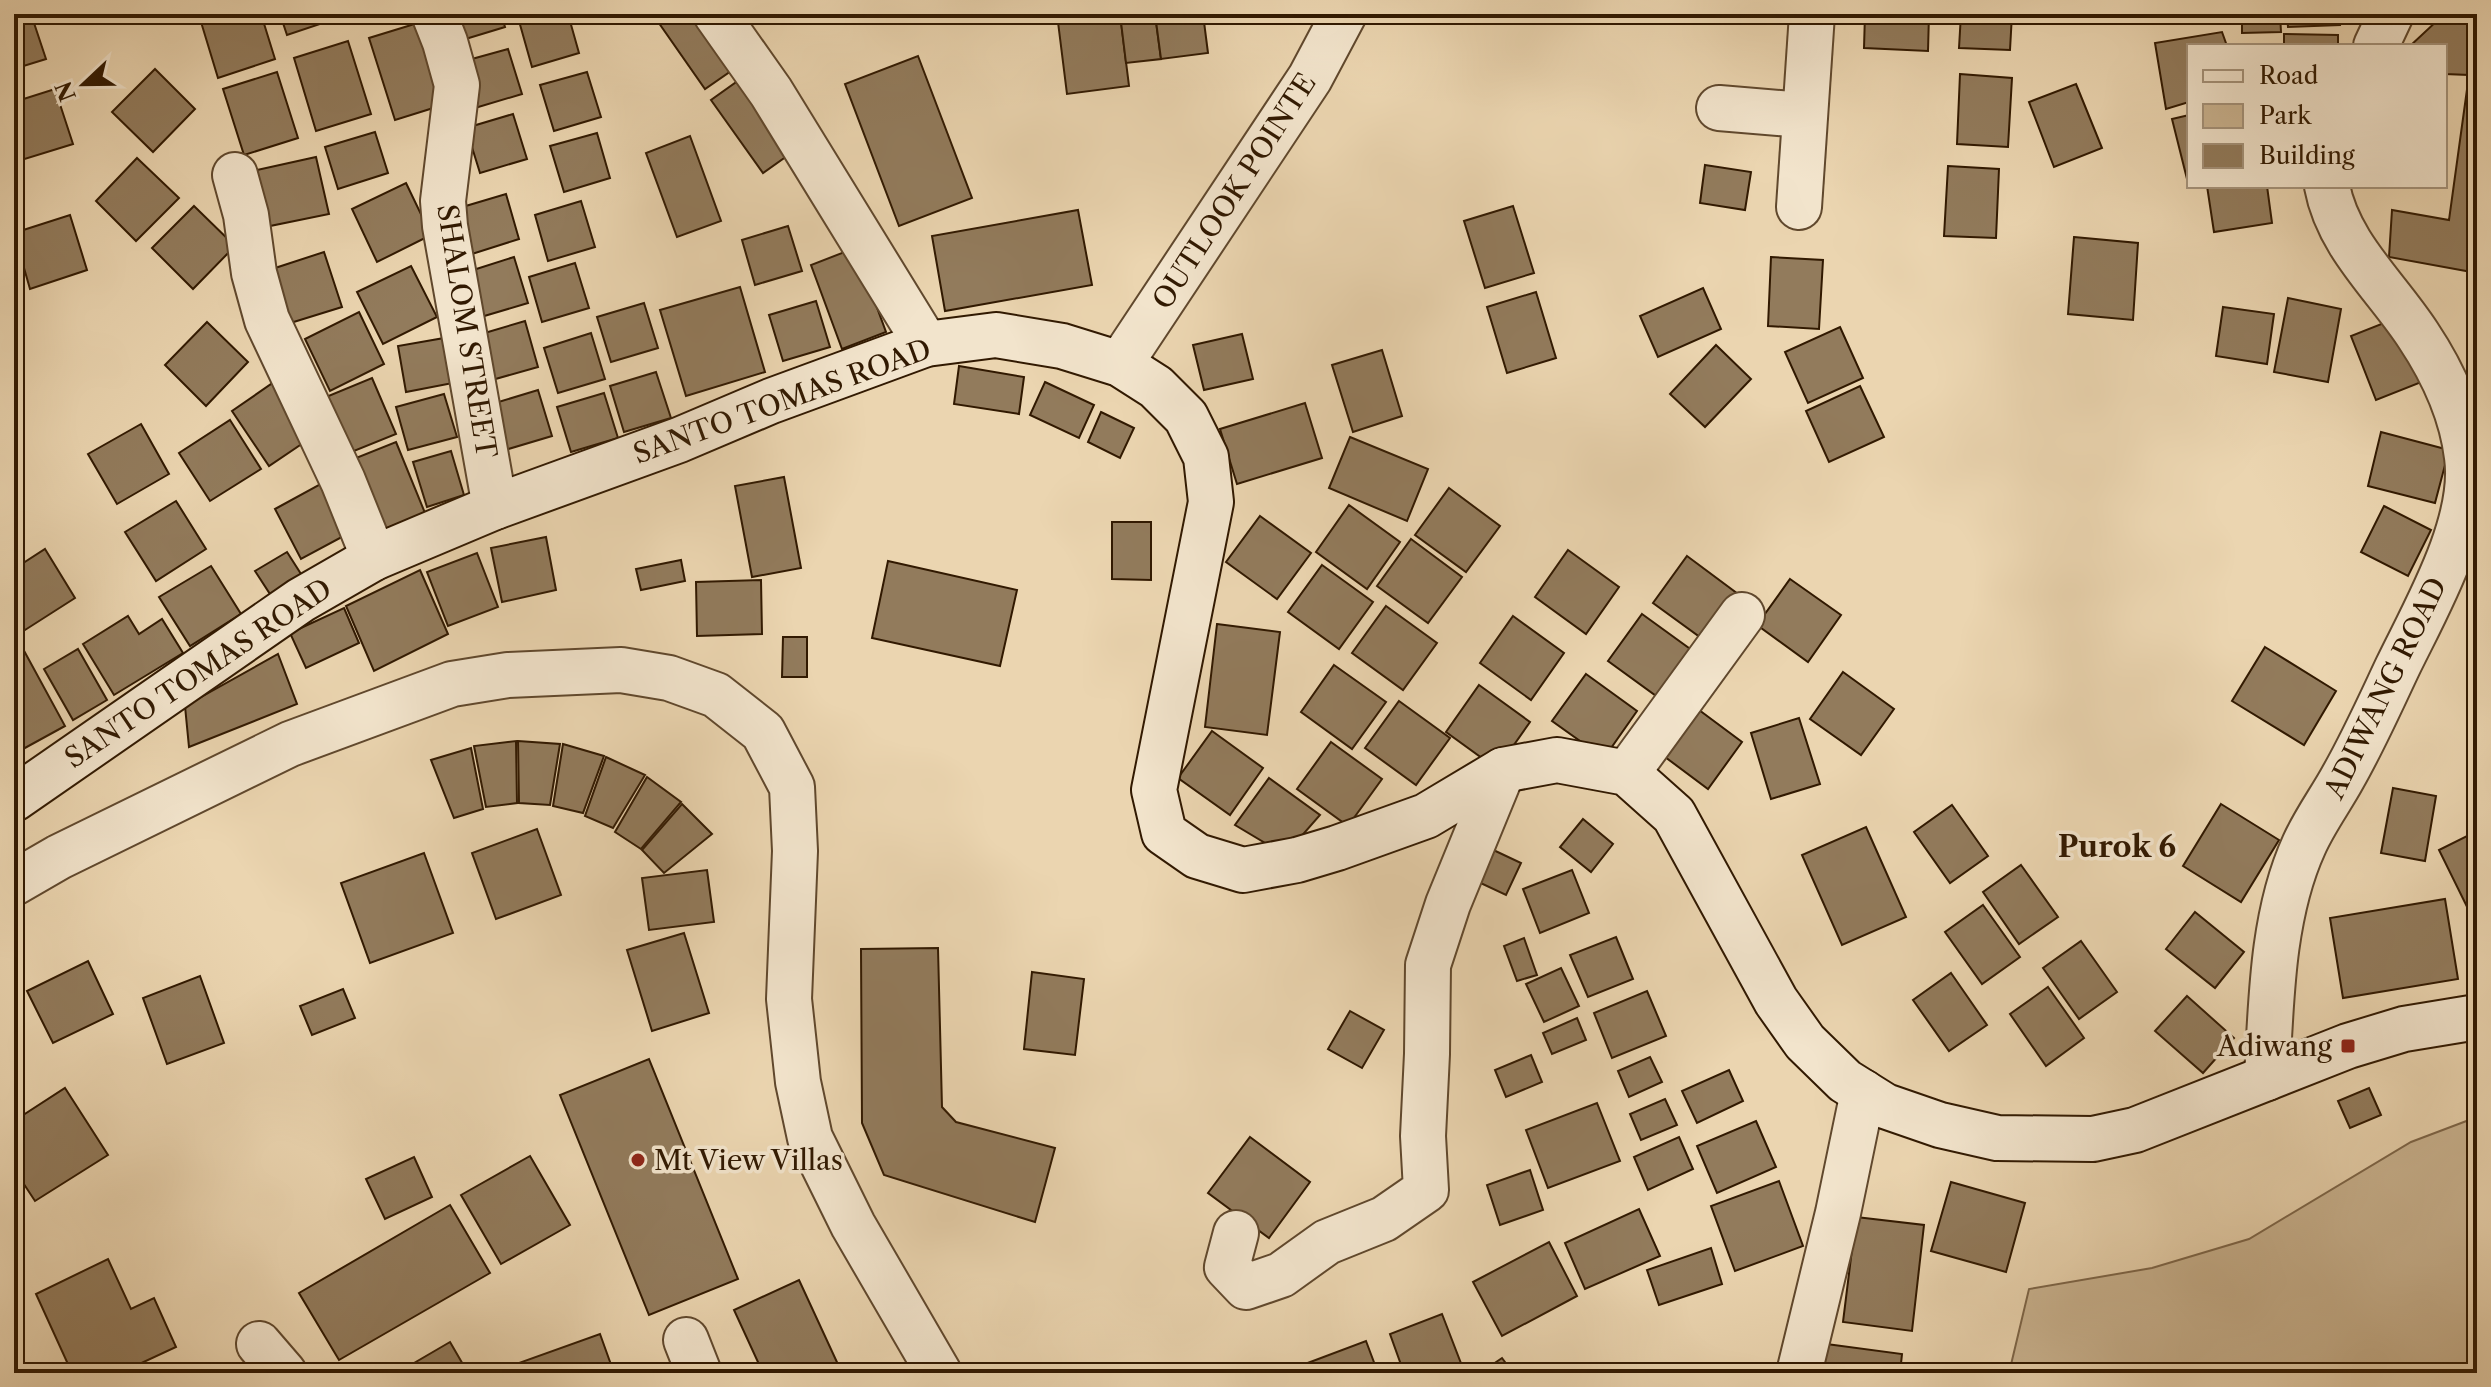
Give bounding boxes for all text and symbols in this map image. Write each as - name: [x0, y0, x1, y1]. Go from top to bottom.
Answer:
- north arrow: [44, 44, 124, 124]
- legend: [2187, 44, 2447, 188]
- text: Road: [2259, 61, 2319, 90]
- street label: OUTLOOK POINTE: [1145, 67, 1323, 315]
- text: N: [50, 77, 82, 105]
- text: Park: [2259, 101, 2312, 130]
- text: Building: [2259, 141, 2355, 170]
- street label: SHALOM STREET: [430, 202, 504, 460]
- street label: SANTO TOMAS ROAD: [628, 331, 936, 471]
- street label: SANTO TOMAS ROAD: [58, 571, 338, 775]
- street label: ADIWANG ROAD: [2316, 572, 2453, 805]
- district label: Purok 6: [2058, 828, 2176, 865]
- place label: Adiwang: [2216, 1029, 2332, 1063]
- marker: Adiwang: [2339, 1037, 2357, 1055]
- place label: Mt View Villas: [654, 1143, 843, 1177]
- marker: Mt View Villas: [629, 1151, 647, 1169]

